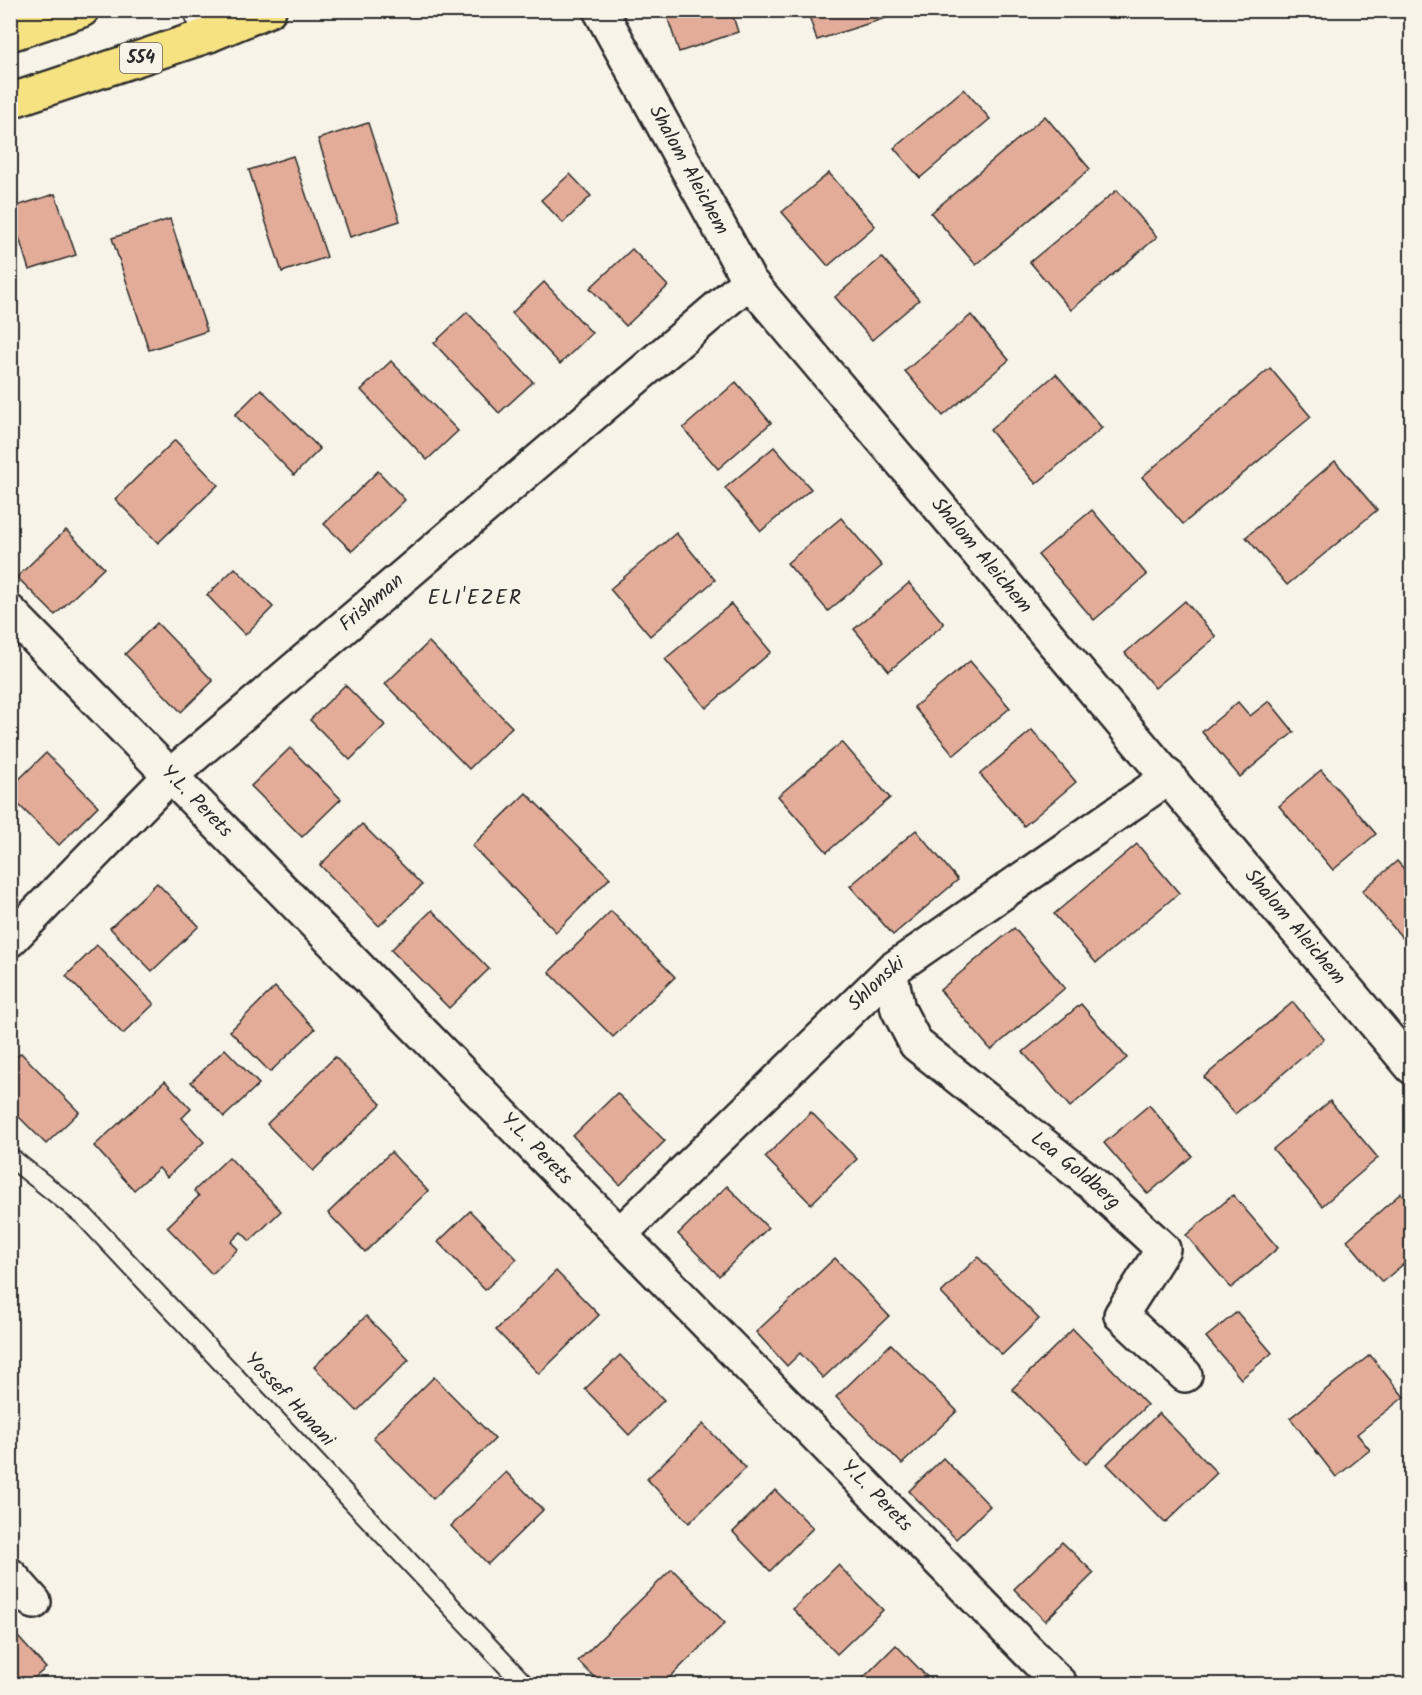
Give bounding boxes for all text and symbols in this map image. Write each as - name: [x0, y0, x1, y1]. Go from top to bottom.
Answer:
- road number: 554: [120, 43, 162, 73]
- street label: Shalom Aleichem: [639, 100, 737, 241]
- street label: Shalom Aleichem: [922, 491, 1040, 621]
- street label: Frishman: [332, 566, 412, 640]
- district label: ELI'EZER: [427, 582, 523, 615]
- street label: Y.L. Perets: [153, 758, 240, 846]
- street label: Shalom Aleichem: [1236, 862, 1353, 993]
- street label: Shlonski: [841, 948, 913, 1020]
- street label: Y.L. Perets: [493, 1105, 580, 1194]
- street label: Lea Goldberg: [1023, 1124, 1128, 1218]
- street label: Yossef Hanani: [236, 1345, 343, 1456]
- street label: Y.L. Perets: [833, 1452, 920, 1541]

